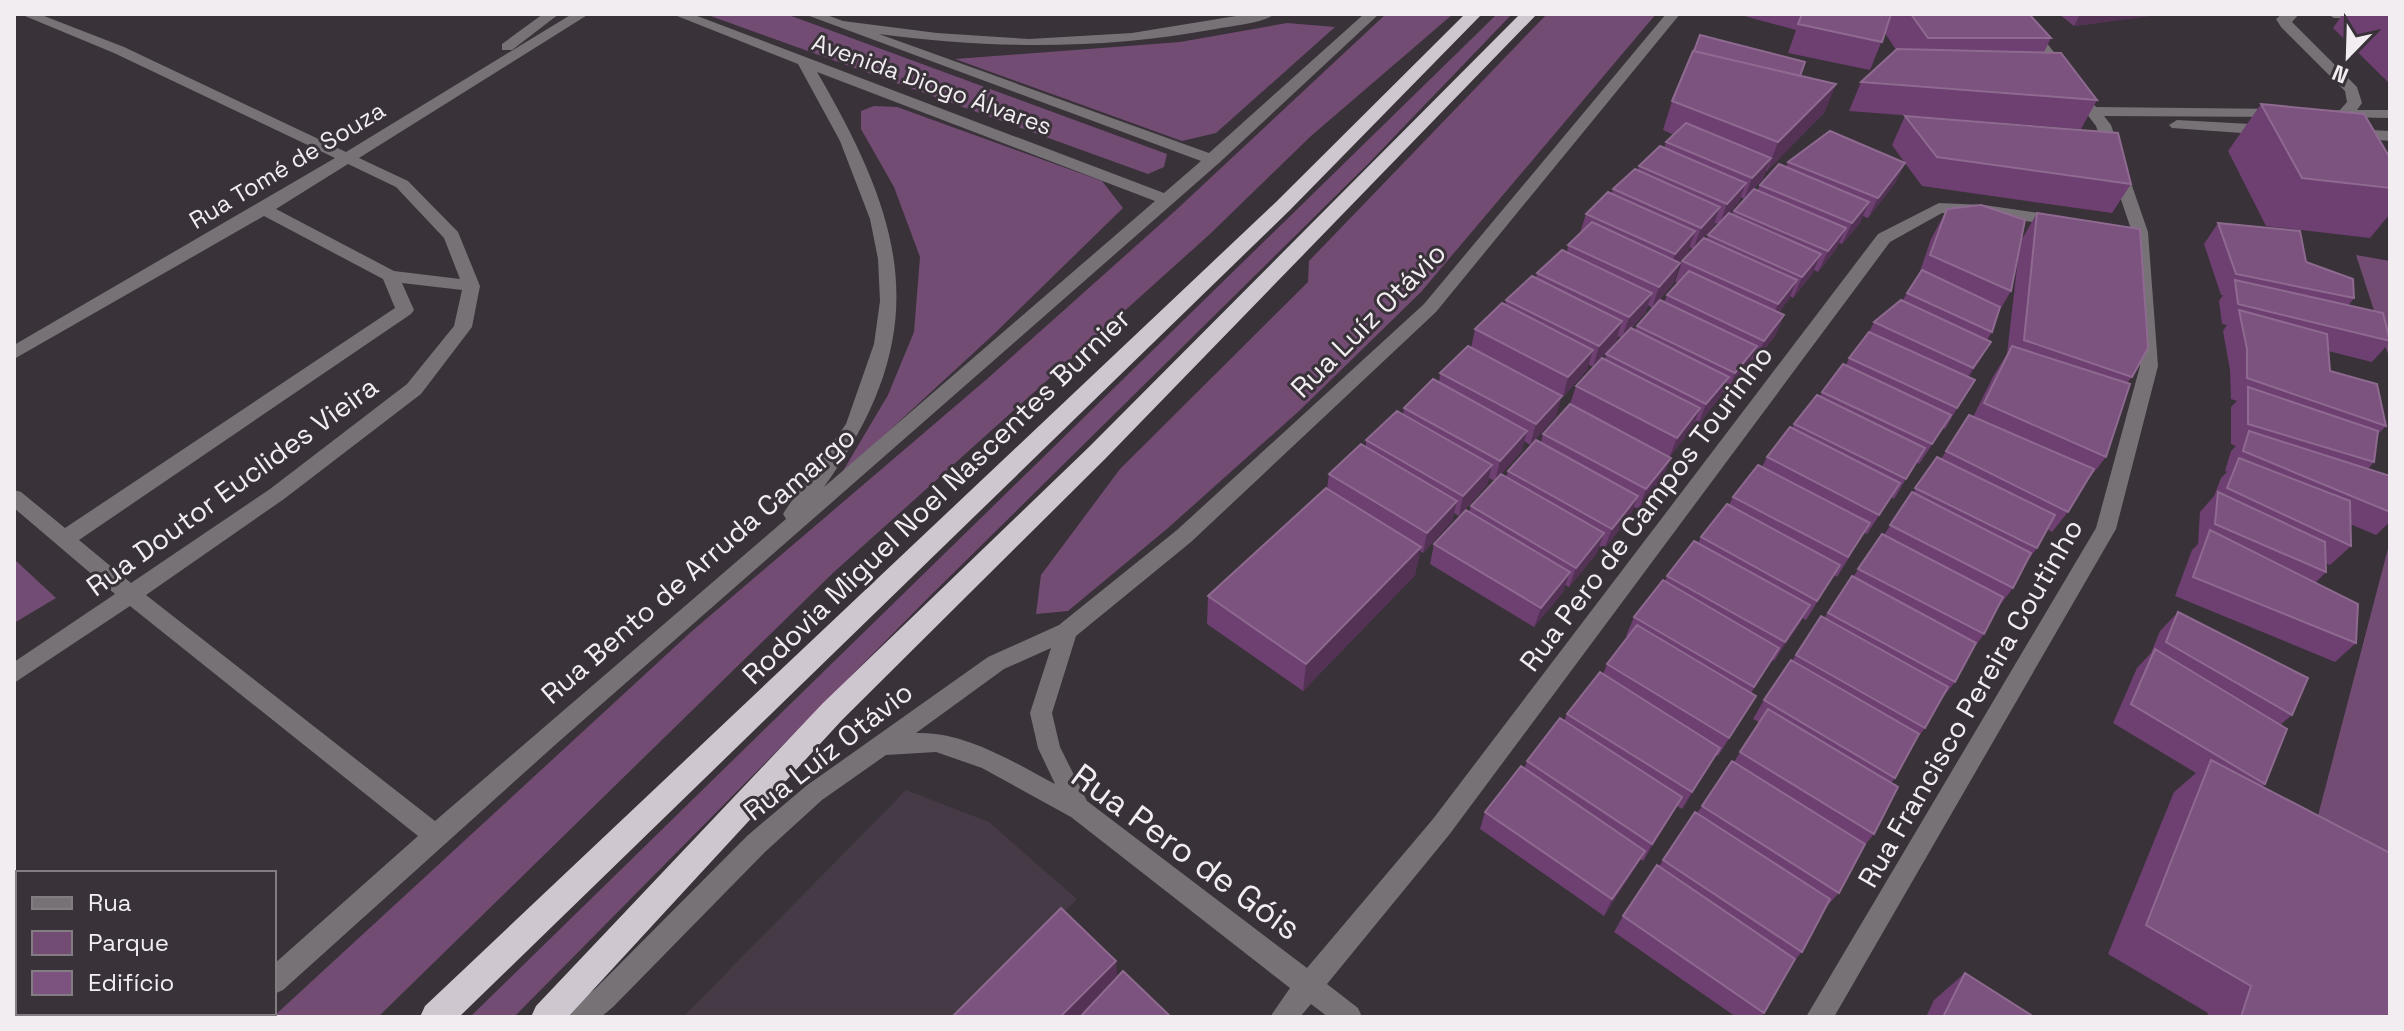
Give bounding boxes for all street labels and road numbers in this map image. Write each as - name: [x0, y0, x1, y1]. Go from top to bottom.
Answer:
- street label: Avenida Diogo Álvares: [808, 26, 1056, 142]
- street label: Rua Tomé de Souza: [183, 94, 391, 236]
- street label: Rua Luíz Otávio: [1283, 235, 1453, 405]
- street label: Rodovia Miguel Noel Nascentes Burnier: [734, 300, 1138, 692]
- street label: Rua Pero de Campos Tourinho: [1511, 338, 1781, 678]
- street label: Rua Doutor Euclides Vieira: [79, 368, 385, 604]
- street label: Rua Bento de Arruda Camargo: [533, 419, 863, 711]
- street label: Rua Francisco Pereira Coutinho: [1849, 512, 2091, 894]
- street label: Rua Luíz Otávio: [736, 674, 920, 828]
- street label: Rua Pero de Góis: [1063, 754, 1309, 950]

